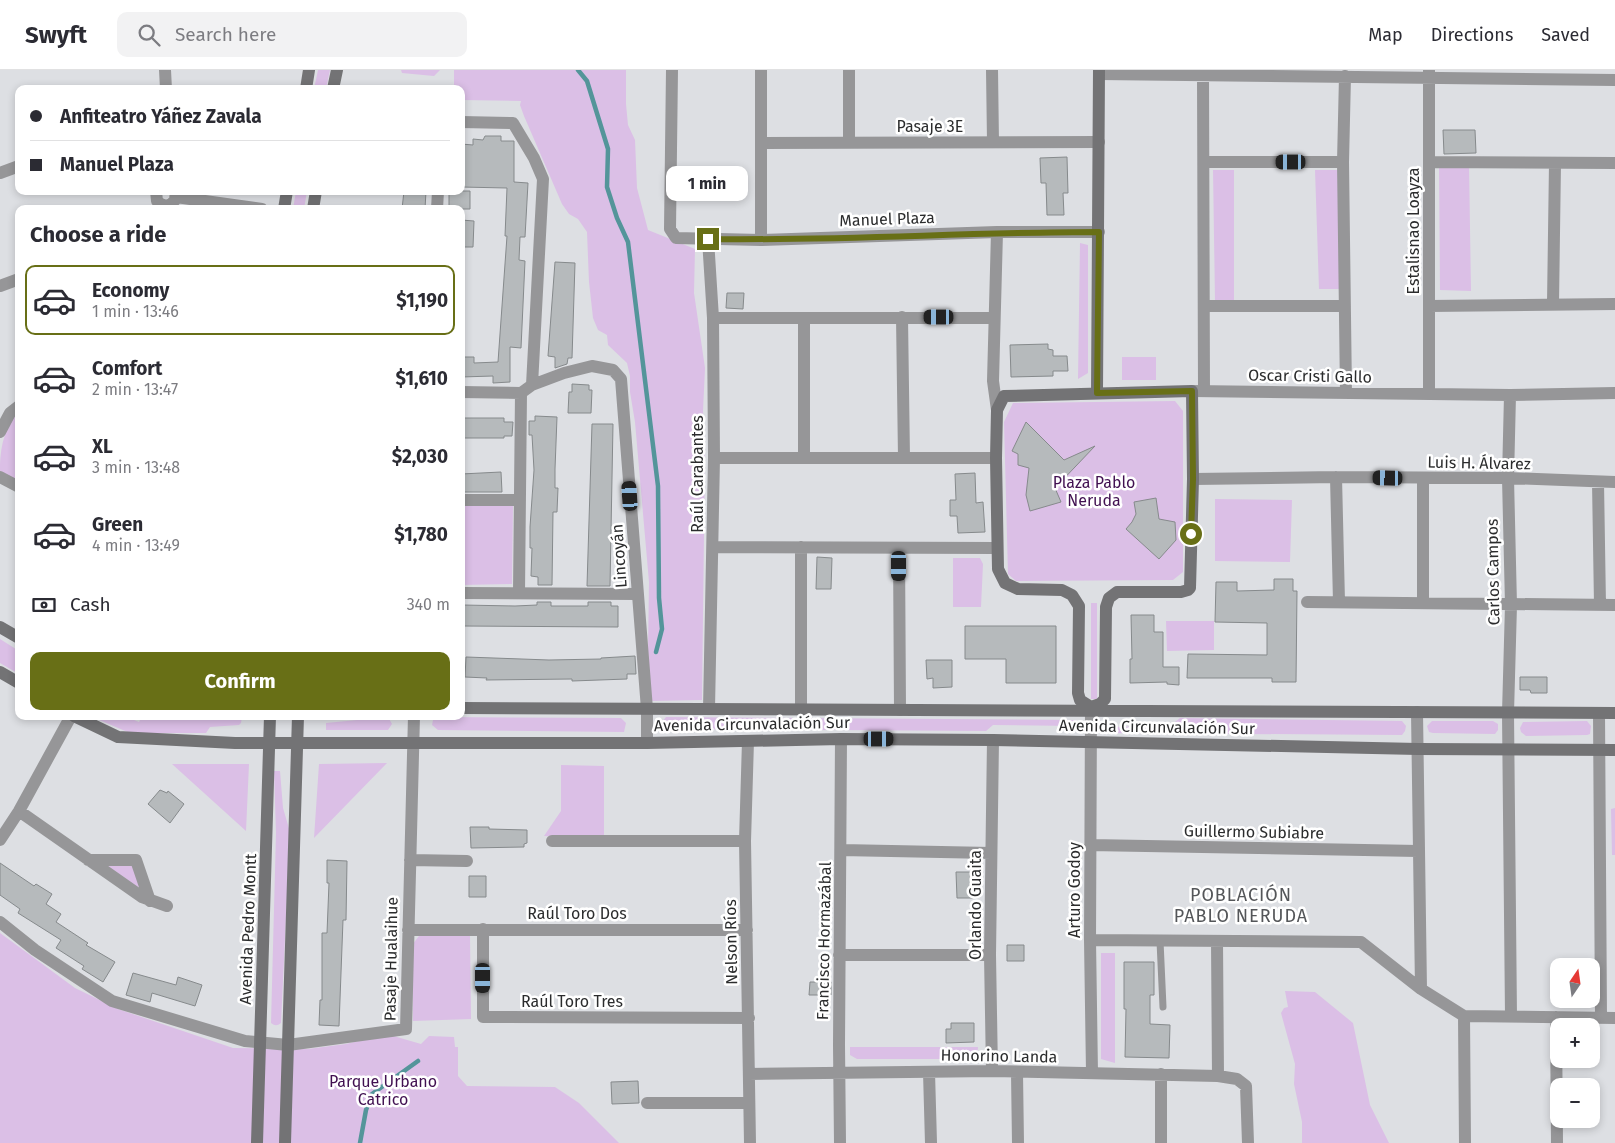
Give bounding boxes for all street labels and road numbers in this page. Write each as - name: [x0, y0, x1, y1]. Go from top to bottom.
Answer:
- street label: Pasaje 3E: [897, 117, 963, 136]
- street label: Estalisnao Loayza: [1404, 167, 1423, 295]
- street label: Manuel Plaza: [839, 208, 935, 230]
- street label: Oscar Cristi Gallo: [1248, 365, 1372, 387]
- street label: Raúl Carabantes: [688, 415, 707, 533]
- street label: Luis H. Álvarez: [1427, 452, 1531, 473]
- street label: Carlos Campos: [1483, 518, 1503, 626]
- street label: Lincoyán: [607, 523, 631, 589]
- street label: Avenida Circunvalación Sur: [654, 713, 851, 735]
- street label: Avenida Circunvalación Sur: [1059, 716, 1256, 738]
- street label: Guillermo Subiabre: [1184, 821, 1324, 843]
- street label: Arturo Godoy: [1065, 842, 1084, 938]
- street label: Orlando Guaita: [966, 850, 985, 960]
- street label: Avenida Pedro Montt: [236, 853, 260, 1005]
- street label: Francisco Hormazábal: [813, 861, 835, 1020]
- street label: Pasaje Hualaihue: [380, 897, 402, 1021]
- street label: Nelson Ríos: [721, 899, 741, 985]
- street label: Raúl Toro Dos: [527, 904, 627, 923]
- street label: Raúl Toro Tres: [521, 992, 623, 1011]
- street label: Honorino Landa: [940, 1045, 1058, 1067]

